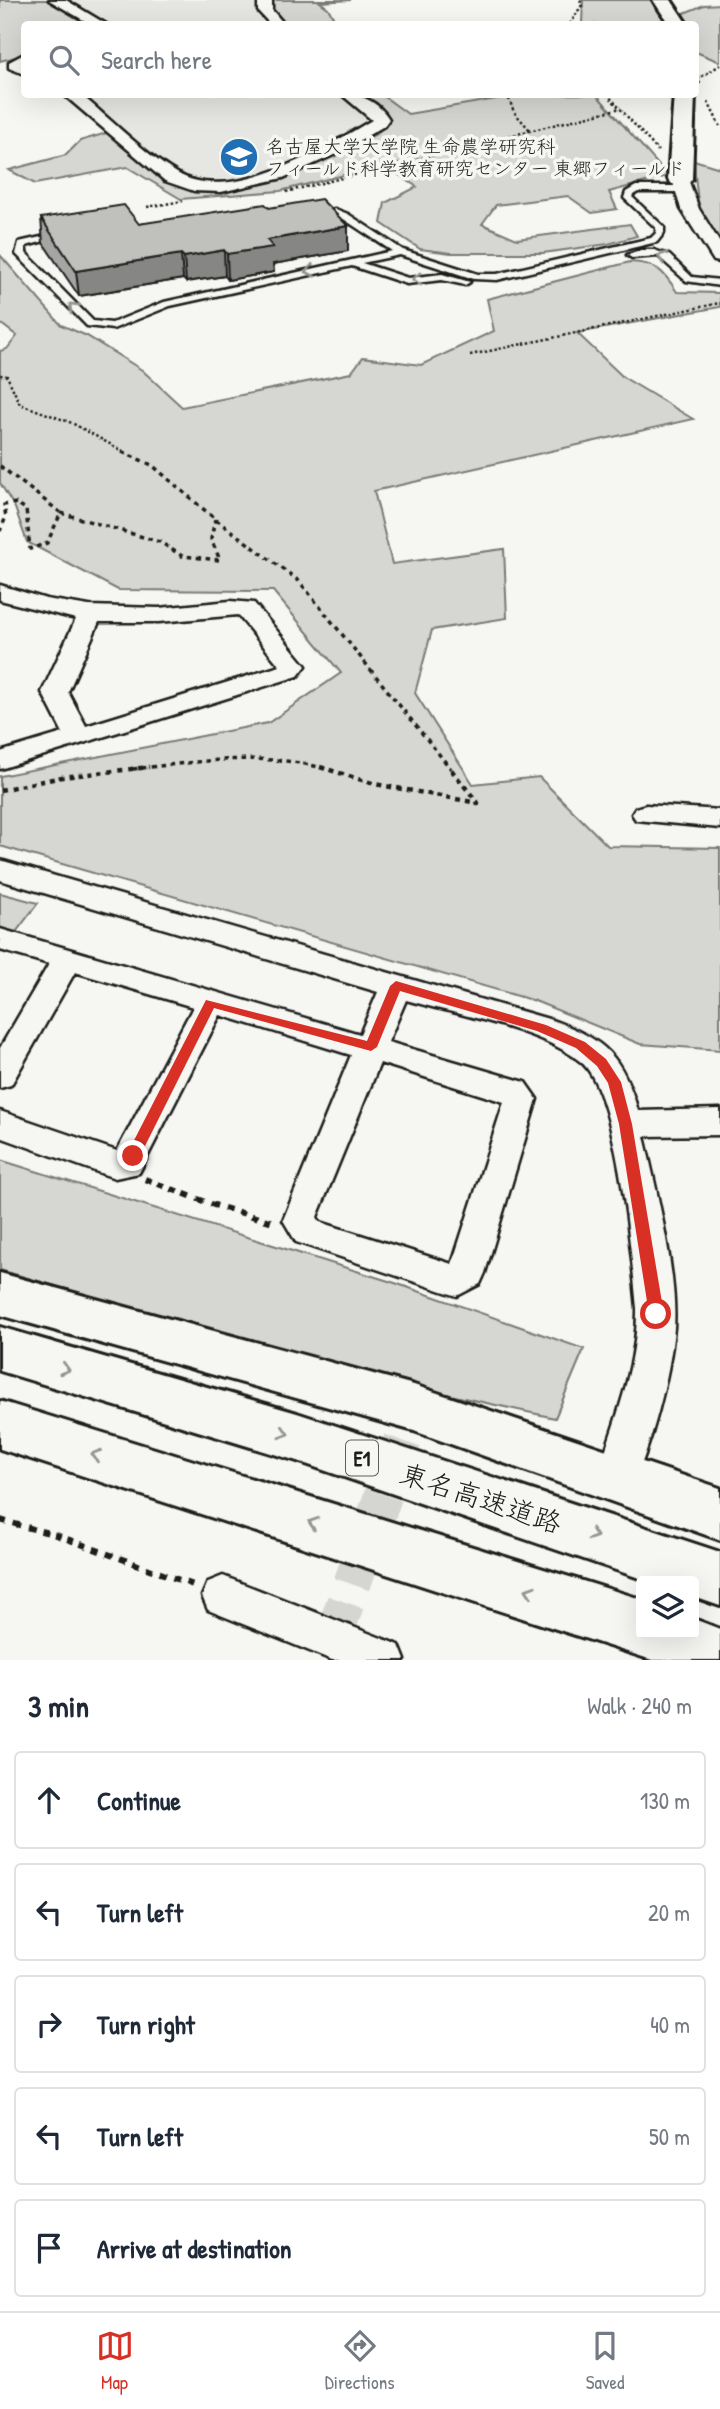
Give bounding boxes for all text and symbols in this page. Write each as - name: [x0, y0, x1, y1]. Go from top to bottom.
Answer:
- search box: [21, 21, 699, 98]
- icon: search: [45, 41, 83, 79]
- text: Search here: [101, 42, 212, 77]
- place label: 名古屋大学大学院 生命農学研究科 フィールド科学教育研究センター 東郷フィールド: [266, 133, 685, 181]
- school or university icon: 名古屋大学大学院 生命農学研究科 フィールド科学教育研究センター 東郷フィールド: [218, 136, 260, 178]
- one-way arrow: [657, 251, 669, 265]
- one-way arrow: [304, 263, 316, 278]
- one-way arrow: [411, 272, 422, 287]
- one-way arrow: [69, 303, 81, 315]
- route end: [117, 1140, 148, 1171]
- route start: [640, 1298, 671, 1329]
- one-way arrow: [59, 1360, 71, 1375]
- one-way arrow: [277, 1424, 289, 1439]
- road number: E1: [346, 1440, 378, 1476]
- one-way arrow: [90, 1449, 102, 1463]
- street label: 東名高速道路: [395, 1454, 567, 1542]
- one-way arrow: [307, 1516, 319, 1531]
- one-way arrow: [586, 1527, 599, 1541]
- map controls: [636, 1576, 699, 1639]
- button: layers: [636, 1576, 699, 1639]
- one-way arrow: [524, 1585, 536, 1600]
- text: 3 min: [28, 1686, 89, 1726]
- text: Walk · 240 m: [587, 1690, 692, 1721]
- icon: ahead: [30, 1781, 68, 1819]
- text: Continue: [97, 1783, 181, 1818]
- text: 130 m: [640, 1785, 690, 1816]
- icon: left: [30, 1893, 68, 1931]
- text: Turn left: [97, 1895, 183, 1930]
- text: 20 m: [648, 1897, 690, 1928]
- icon: right: [30, 2005, 68, 2043]
- text: Turn right: [97, 2007, 195, 2042]
- text: 40 m: [650, 2009, 690, 2040]
- icon: left: [30, 2117, 68, 2155]
- text: Turn left: [97, 2119, 183, 2154]
- text: 50 m: [649, 2121, 690, 2152]
- icon: arrive: [30, 2229, 68, 2267]
- text: Arrive at destination: [97, 2231, 292, 2266]
- tab: Map: [96, 2327, 134, 2395]
- tab: Directions: [325, 2327, 395, 2395]
- tab: Saved: [586, 2327, 624, 2395]

